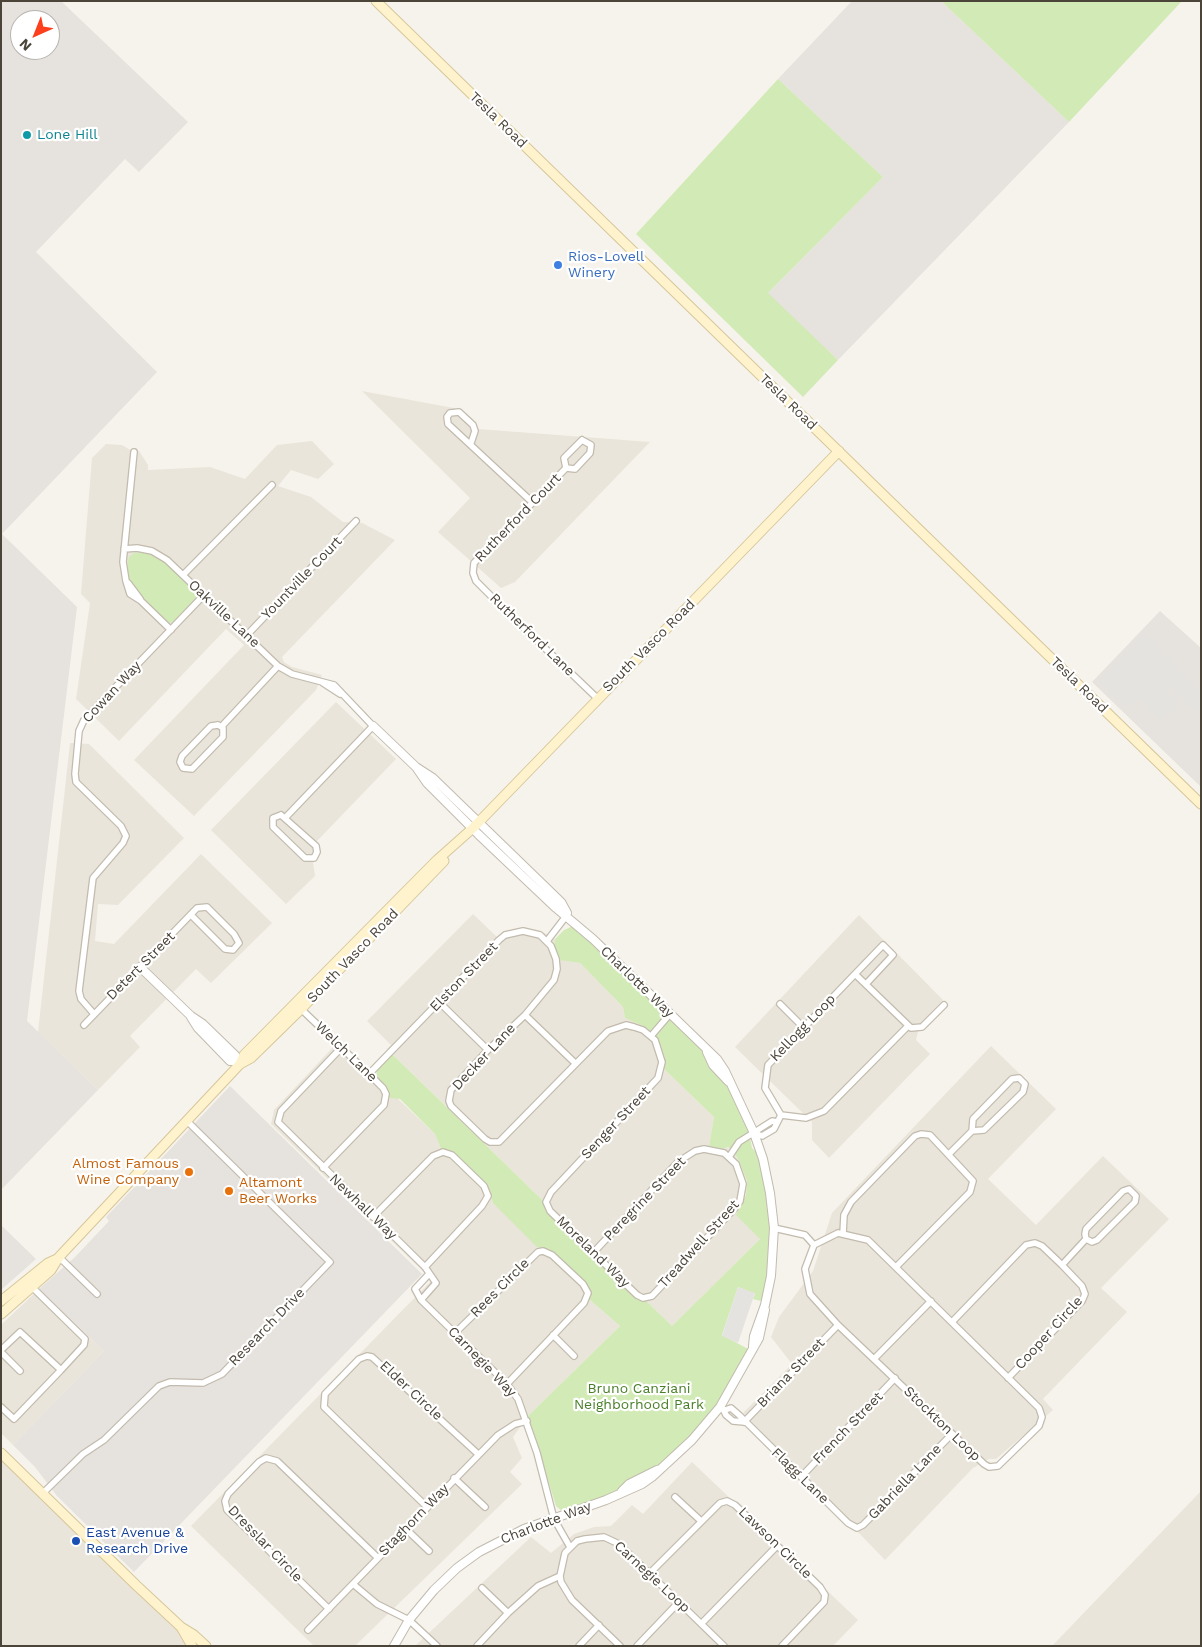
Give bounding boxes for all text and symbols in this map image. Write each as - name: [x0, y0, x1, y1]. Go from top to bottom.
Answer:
- north arrow: [10, 10, 60, 60]
- text: N: [16, 36, 35, 54]
- street label: Tesla Road: [466, 88, 530, 152]
- place label: Lone Hill: [37, 127, 98, 143]
- marker: Lone Hill: [21, 129, 33, 141]
- place label: Rios-Lovell Winery: [568, 249, 644, 282]
- marker: Rios-Lovell Winery: [552, 259, 564, 271]
- street label: Tesla Road: [756, 370, 820, 434]
- street label: Rutherford Court: [471, 470, 565, 566]
- street label: Yountville Court: [258, 533, 346, 623]
- street label: Oakville Lane: [185, 577, 263, 651]
- street label: Rutherford Lane: [486, 590, 578, 680]
- street label: South Vasco Road: [599, 596, 699, 696]
- street label: Tesla Road: [1047, 653, 1111, 717]
- street label: Cowan Way: [79, 658, 145, 726]
- street label: South Vasco Road: [304, 906, 402, 1006]
- street label: Detert Street: [103, 928, 179, 1004]
- street label: Elston Street: [427, 939, 501, 1015]
- street label: Charlotte Way: [597, 943, 677, 1021]
- street label: Kellogg Loop: [767, 991, 839, 1065]
- street label: Welch Lane: [312, 1018, 380, 1086]
- street label: Decker Lane: [449, 1020, 519, 1094]
- street label: Senger Street: [578, 1083, 654, 1163]
- street label: Peregrine Street: [601, 1153, 689, 1245]
- place label: Almost Famous Wine Company: [72, 1156, 179, 1188]
- marker: Almost Famous Wine Company: [183, 1166, 195, 1178]
- street label: Newhall Way: [326, 1171, 400, 1243]
- place label: Altamont Beer Works: [239, 1175, 317, 1208]
- marker: Altamont Beer Works: [223, 1185, 235, 1197]
- street label: Treadwell Street: [655, 1196, 743, 1292]
- street label: Moreland Way: [553, 1213, 633, 1291]
- street label: Rees Circle: [467, 1255, 533, 1321]
- street label: Research Drive: [225, 1284, 309, 1370]
- street label: Cooper Circle: [1012, 1293, 1086, 1373]
- street label: Carnegie Way: [444, 1323, 520, 1401]
- street label: Briana Street: [754, 1335, 828, 1411]
- street label: Elder Circle: [376, 1358, 446, 1424]
- park label: Bruno Canziani Neighborhood Park: [574, 1381, 704, 1414]
- street label: Stockton Loop: [900, 1383, 984, 1465]
- street label: French Street: [809, 1388, 887, 1468]
- street label: Gabriella Lane: [865, 1441, 945, 1523]
- street label: Flagg Lane: [768, 1444, 832, 1508]
- street label: Staghorn Way: [375, 1480, 453, 1560]
- street label: Charlotte Way: [498, 1498, 594, 1548]
- street label: Dresslar Circle: [224, 1502, 306, 1586]
- street label: Lawson Circle: [735, 1504, 815, 1582]
- place label: East Avenue & Research Drive: [86, 1525, 188, 1558]
- marker: East Avenue & Research Drive: [70, 1535, 82, 1547]
- street label: Carnegie Loop: [611, 1538, 693, 1616]

